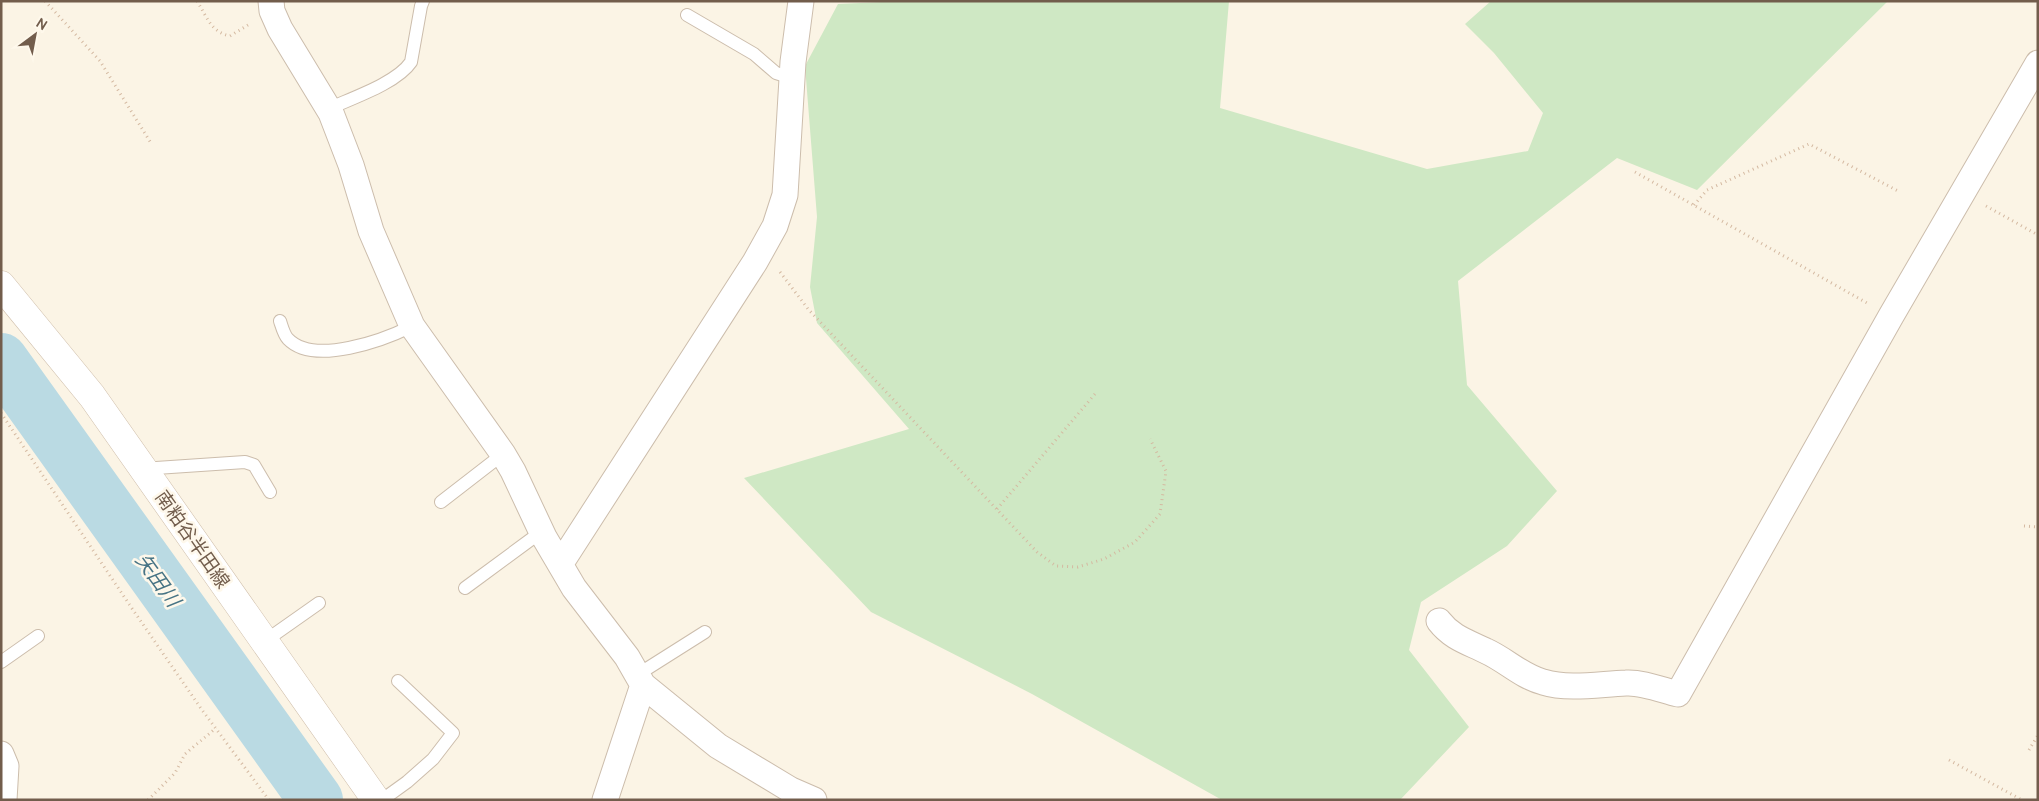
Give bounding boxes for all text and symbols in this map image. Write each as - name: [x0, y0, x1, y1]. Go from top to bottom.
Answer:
- north arrow: [10, 10, 60, 60]
- text: N: [33, 14, 51, 34]
- street label: 南粕谷半田線: [150, 486, 235, 593]
- water label: 矢田川: [131, 549, 187, 613]

